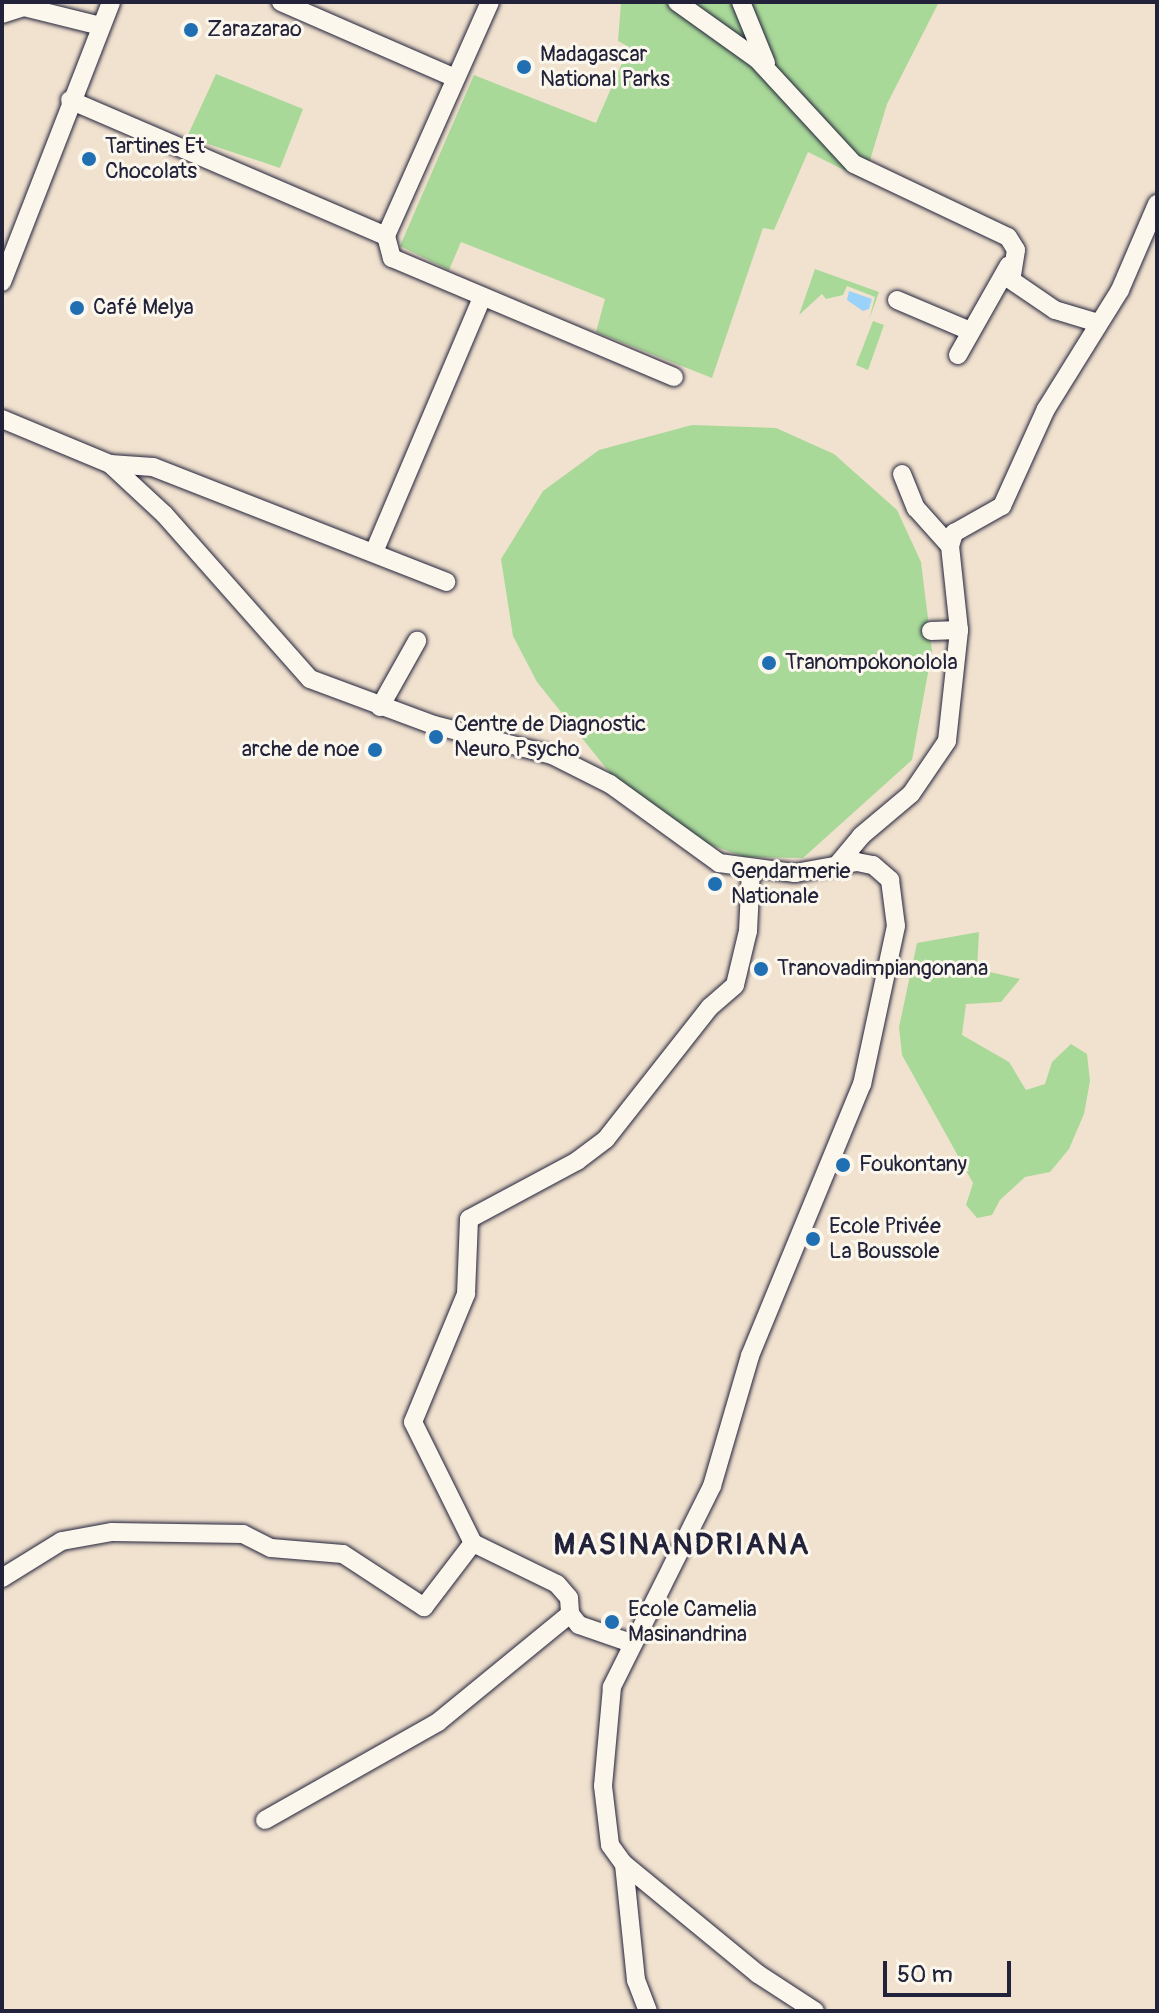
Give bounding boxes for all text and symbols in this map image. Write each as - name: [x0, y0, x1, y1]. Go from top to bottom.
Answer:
- place label: Zarazarao: [207, 17, 302, 43]
- marker: Zarazarao: [182, 21, 200, 39]
- place label: Madagascar National Parks: [540, 41, 670, 92]
- marker: Madagascar National Parks: [515, 58, 533, 76]
- place label: Tartines Et Chocolats: [105, 133, 205, 184]
- marker: Tartines Et Chocolats: [80, 150, 98, 168]
- place label: Café Melya: [93, 295, 194, 321]
- marker: Café Melya: [68, 299, 86, 317]
- place label: Tranompokonolola: [785, 650, 958, 676]
- marker: Tranompokonolola: [760, 654, 778, 672]
- place label: Centre de Diagnostic Neuro Psycho: [454, 711, 646, 762]
- marker: Centre de Diagnostic Neuro Psycho: [425, 726, 447, 748]
- place label: arche de noe: [242, 737, 359, 763]
- marker: arche de noe: [366, 741, 384, 759]
- place label: Gendarmerie Nationale: [731, 858, 850, 910]
- marker: Gendarmerie Nationale: [706, 875, 724, 893]
- place label: Tranovadimpiangonana: [777, 956, 988, 982]
- marker: Tranovadimpiangonana: [752, 960, 770, 978]
- place label: Foukontany: [859, 1152, 967, 1178]
- marker: Foukontany: [834, 1156, 852, 1174]
- place label: Ecole Privée La Boussole: [829, 1213, 941, 1264]
- marker: Ecole Privée La Boussole: [804, 1230, 822, 1248]
- district label: MASINANDRIANA: [554, 1527, 810, 1563]
- place label: Ecole Camelia Masinandrina: [628, 1596, 757, 1648]
- marker: Ecole Camelia Masinandrina: [603, 1613, 621, 1631]
- scale bar: [887, 1945, 1015, 1995]
- text: 50 m: [897, 1960, 953, 1989]

